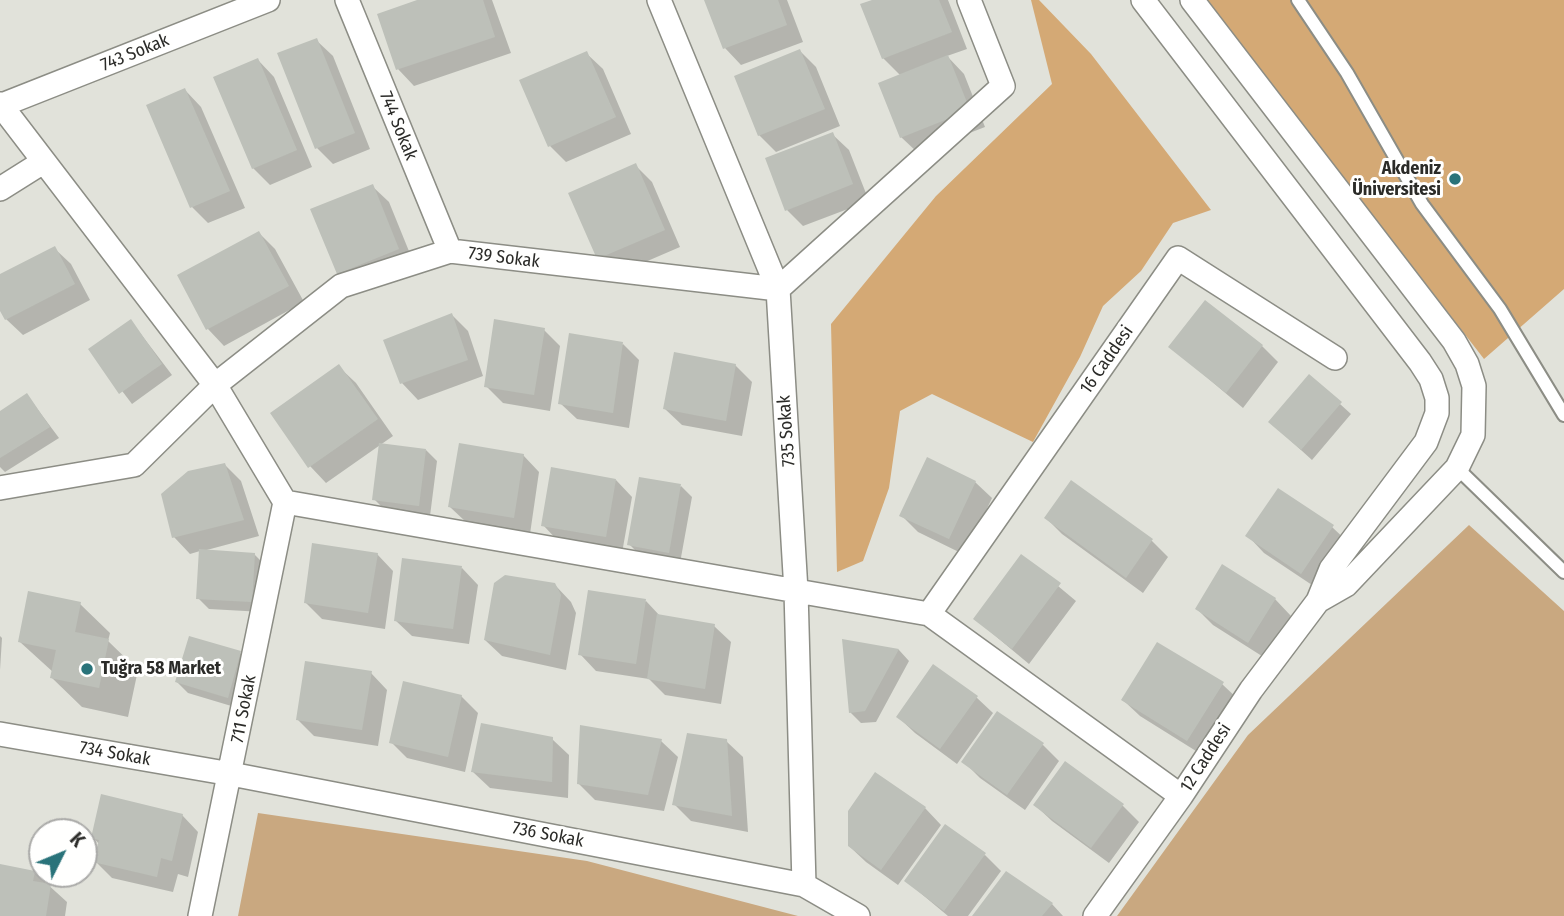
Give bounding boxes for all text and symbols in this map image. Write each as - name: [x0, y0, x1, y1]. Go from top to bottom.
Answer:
- street label: 743 Sokak: [98, 30, 172, 76]
- street label: 744 Sokak: [374, 89, 422, 163]
- place label: Akdeniz Üniversitesi: [1352, 158, 1441, 200]
- marker: Akdeniz Üniversitesi: [1447, 171, 1463, 187]
- street label: 739 Sokak: [467, 243, 541, 273]
- street label: 16 Caddesi: [1076, 322, 1138, 398]
- street label: 735 Sokak: [774, 395, 800, 467]
- place label: Tuğra 58 Market: [101, 658, 221, 680]
- marker: Tuğra 58 Market: [79, 661, 95, 677]
- street label: 711 Sokak: [227, 673, 261, 745]
- street label: 12 Caddesi: [1176, 720, 1236, 796]
- street label: 734 Sokak: [78, 737, 152, 771]
- north arrow: [28, 818, 98, 888]
- street label: 736 Sokak: [511, 818, 585, 852]
- text: K: [65, 828, 89, 852]

